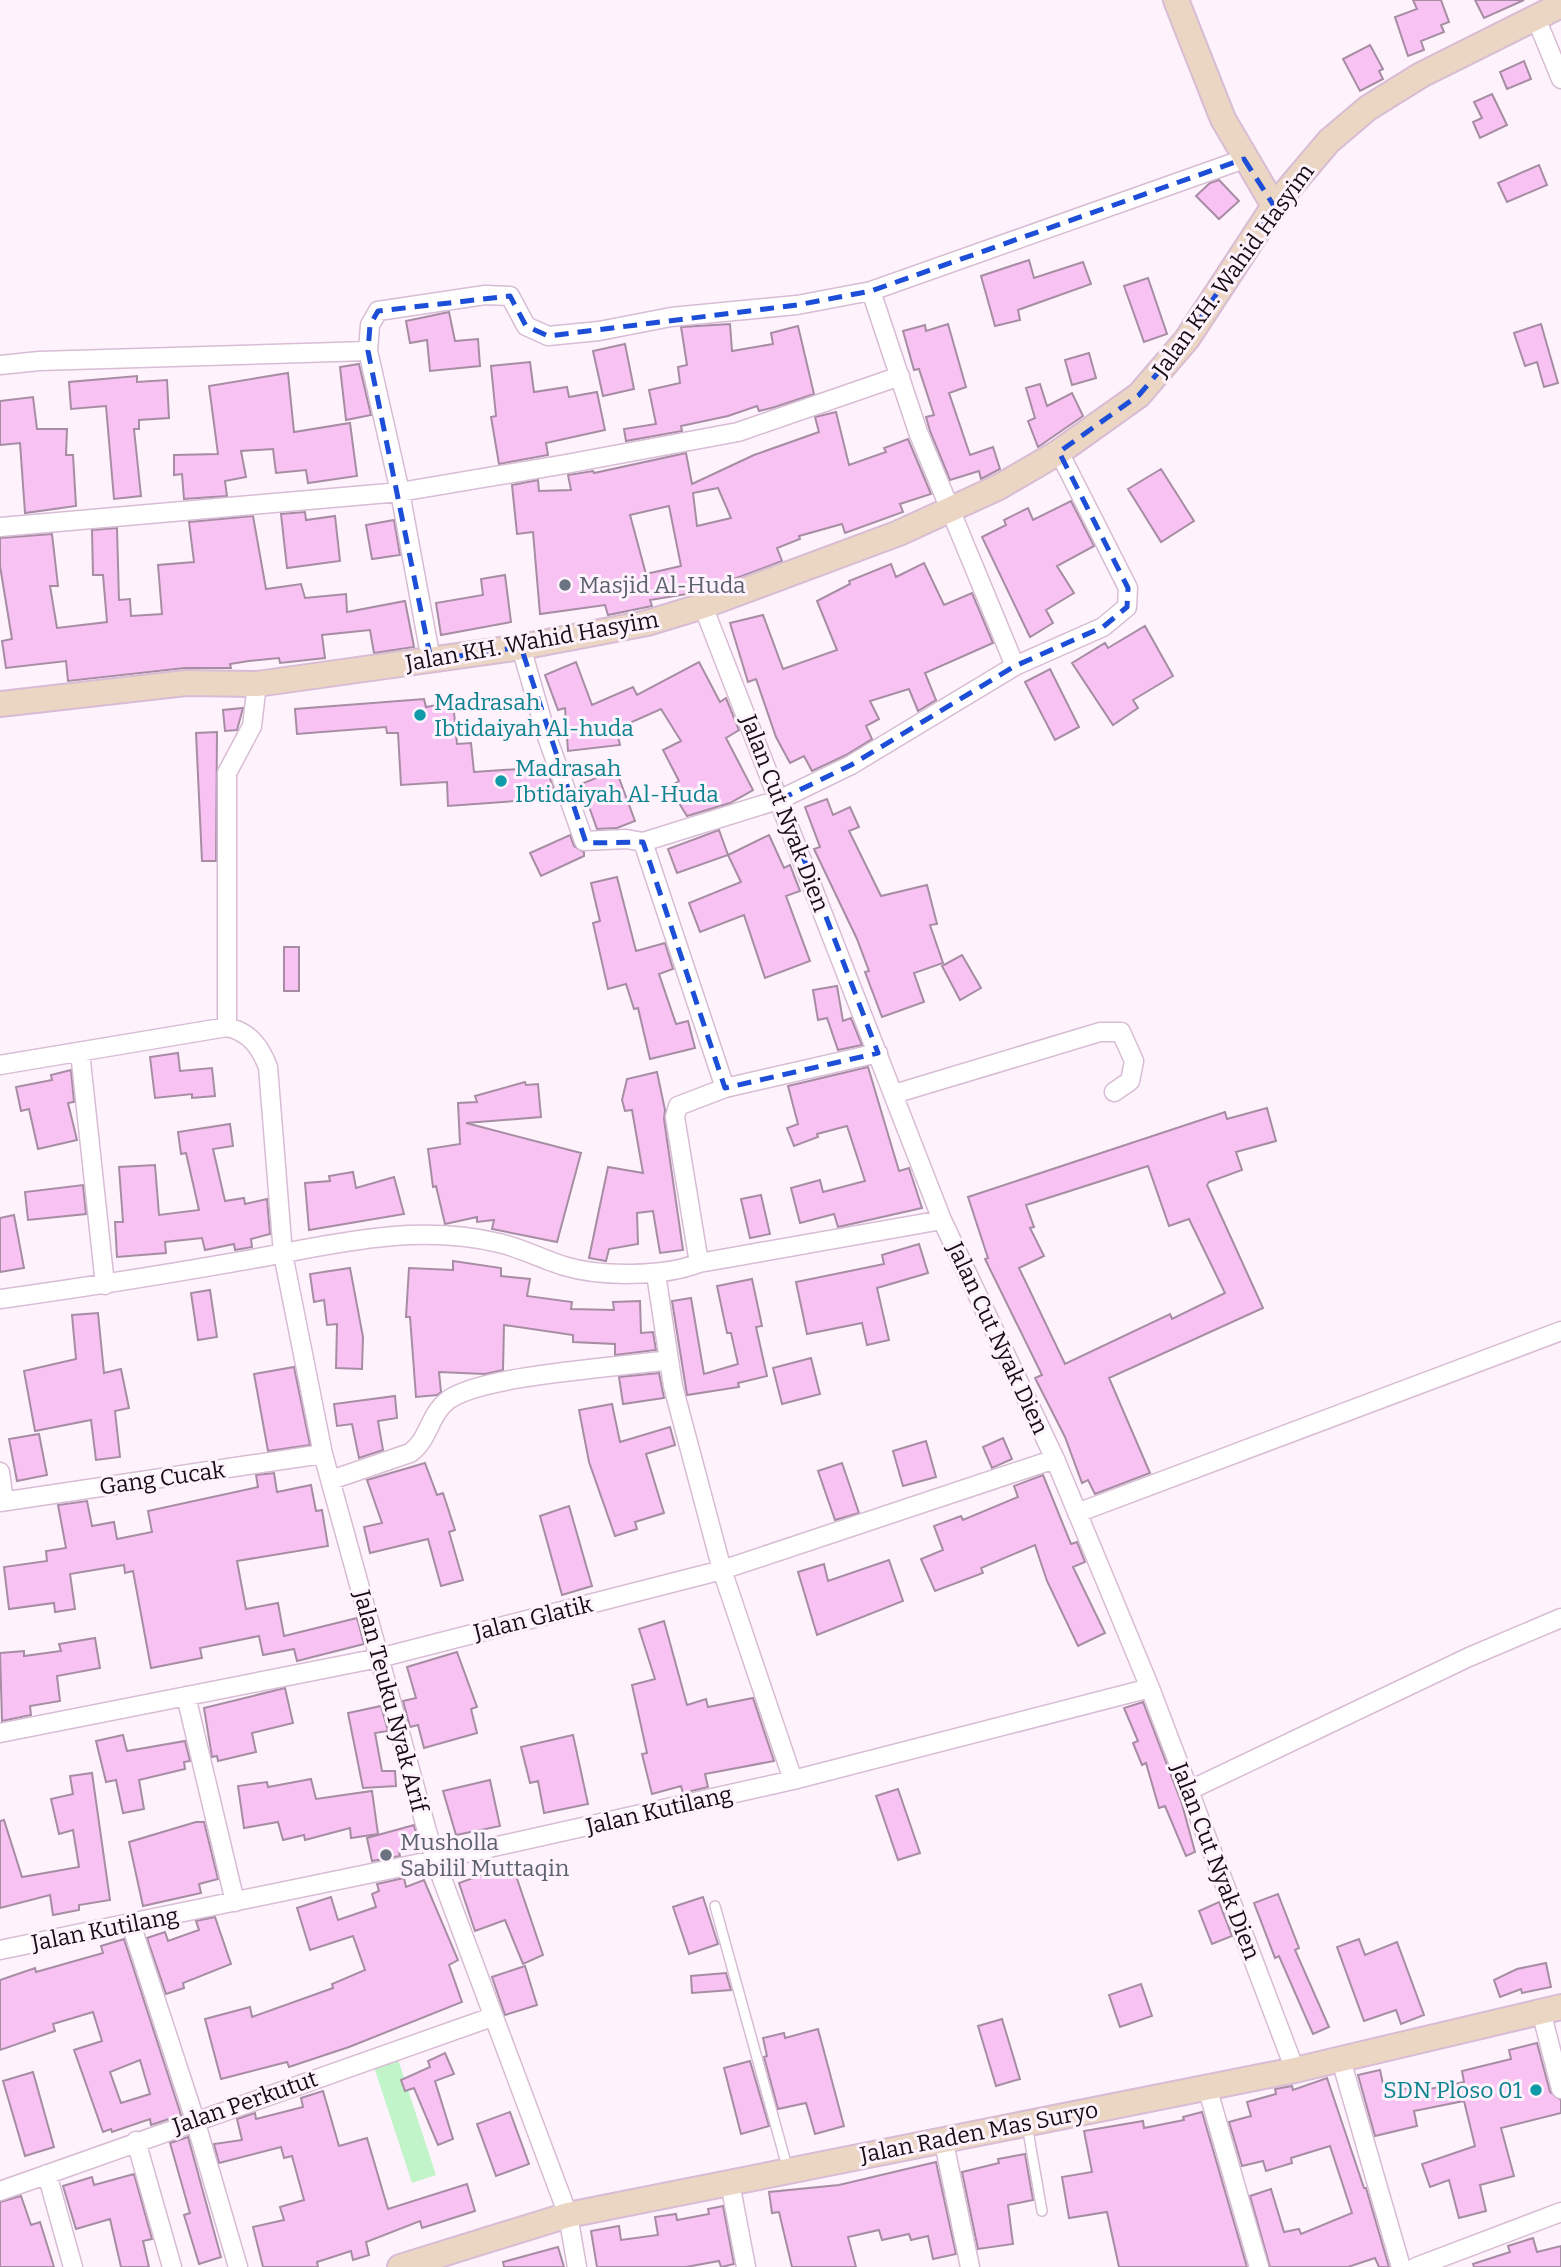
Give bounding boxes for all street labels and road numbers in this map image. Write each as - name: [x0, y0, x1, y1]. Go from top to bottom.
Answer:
- street label: Jalan KH. Wahid Hasyim: [1146, 158, 1320, 383]
- street label: Jalan KH. Wahid Hasyim: [402, 605, 661, 677]
- street label: Jalan Cut Nyak Dien: [734, 710, 836, 916]
- street label: Jalan Cut Nyak Dien: [941, 1237, 1055, 1439]
- street label: Gang Cucak: [97, 1455, 227, 1501]
- street label: Jalan Teuku Nyak Arif: [348, 1586, 435, 1817]
- street label: Jalan Glatik: [470, 1590, 595, 1647]
- street label: Jalan Cut Nyak Dien: [1165, 1758, 1267, 1964]
- street label: Jalan Kutilang: [582, 1780, 735, 1841]
- street label: Jalan Kutilang: [28, 1901, 181, 1957]
- street label: Jalan Perkutut: [168, 2064, 321, 2140]
- street label: Jalan Raden Mas Suryo: [857, 2095, 1100, 2169]

